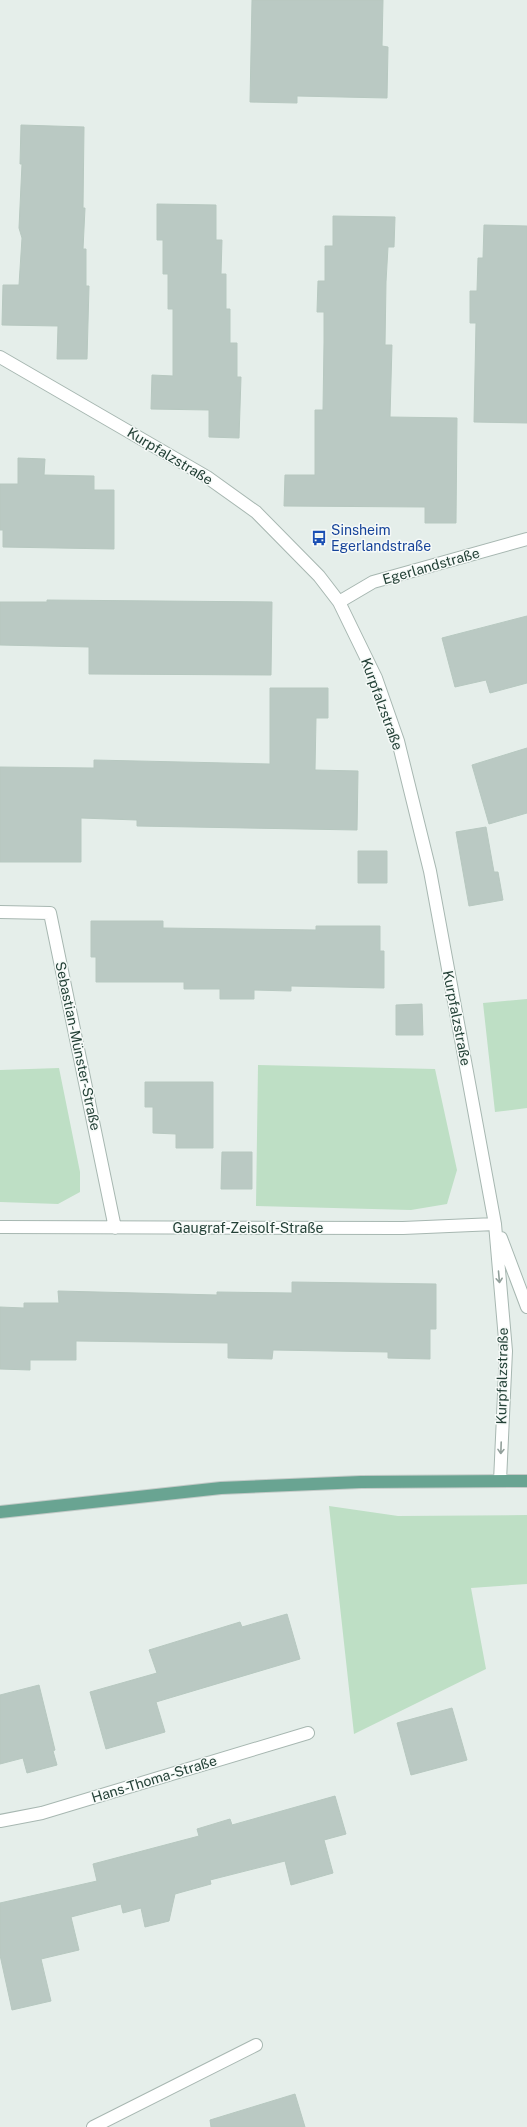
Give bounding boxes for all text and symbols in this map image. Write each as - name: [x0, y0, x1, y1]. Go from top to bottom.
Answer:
- street label: Kurpfalzstraße: [124, 424, 216, 488]
- place label: Sinsheim Egerlandstraße: [331, 522, 431, 554]
- bus stop icon: Sinsheim Egerlandstraße: [310, 529, 328, 547]
- street label: Egerlandstraße: [381, 544, 481, 588]
- street label: Kurpfalzstraße: [358, 656, 406, 752]
- street label: Sebastian-Münster-Straße: [52, 960, 104, 1132]
- street label: Kurpfalzstraße: [440, 969, 474, 1067]
- street label: Gaugraf-Zeisolf-Straße: [173, 1220, 324, 1236]
- one-way arrow: [496, 1270, 503, 1283]
- street label: Kurpfalzstraße: [493, 1327, 511, 1425]
- one-way arrow: [497, 1441, 505, 1454]
- street label: Hans-Thoma-Straße: [89, 1752, 219, 1806]

